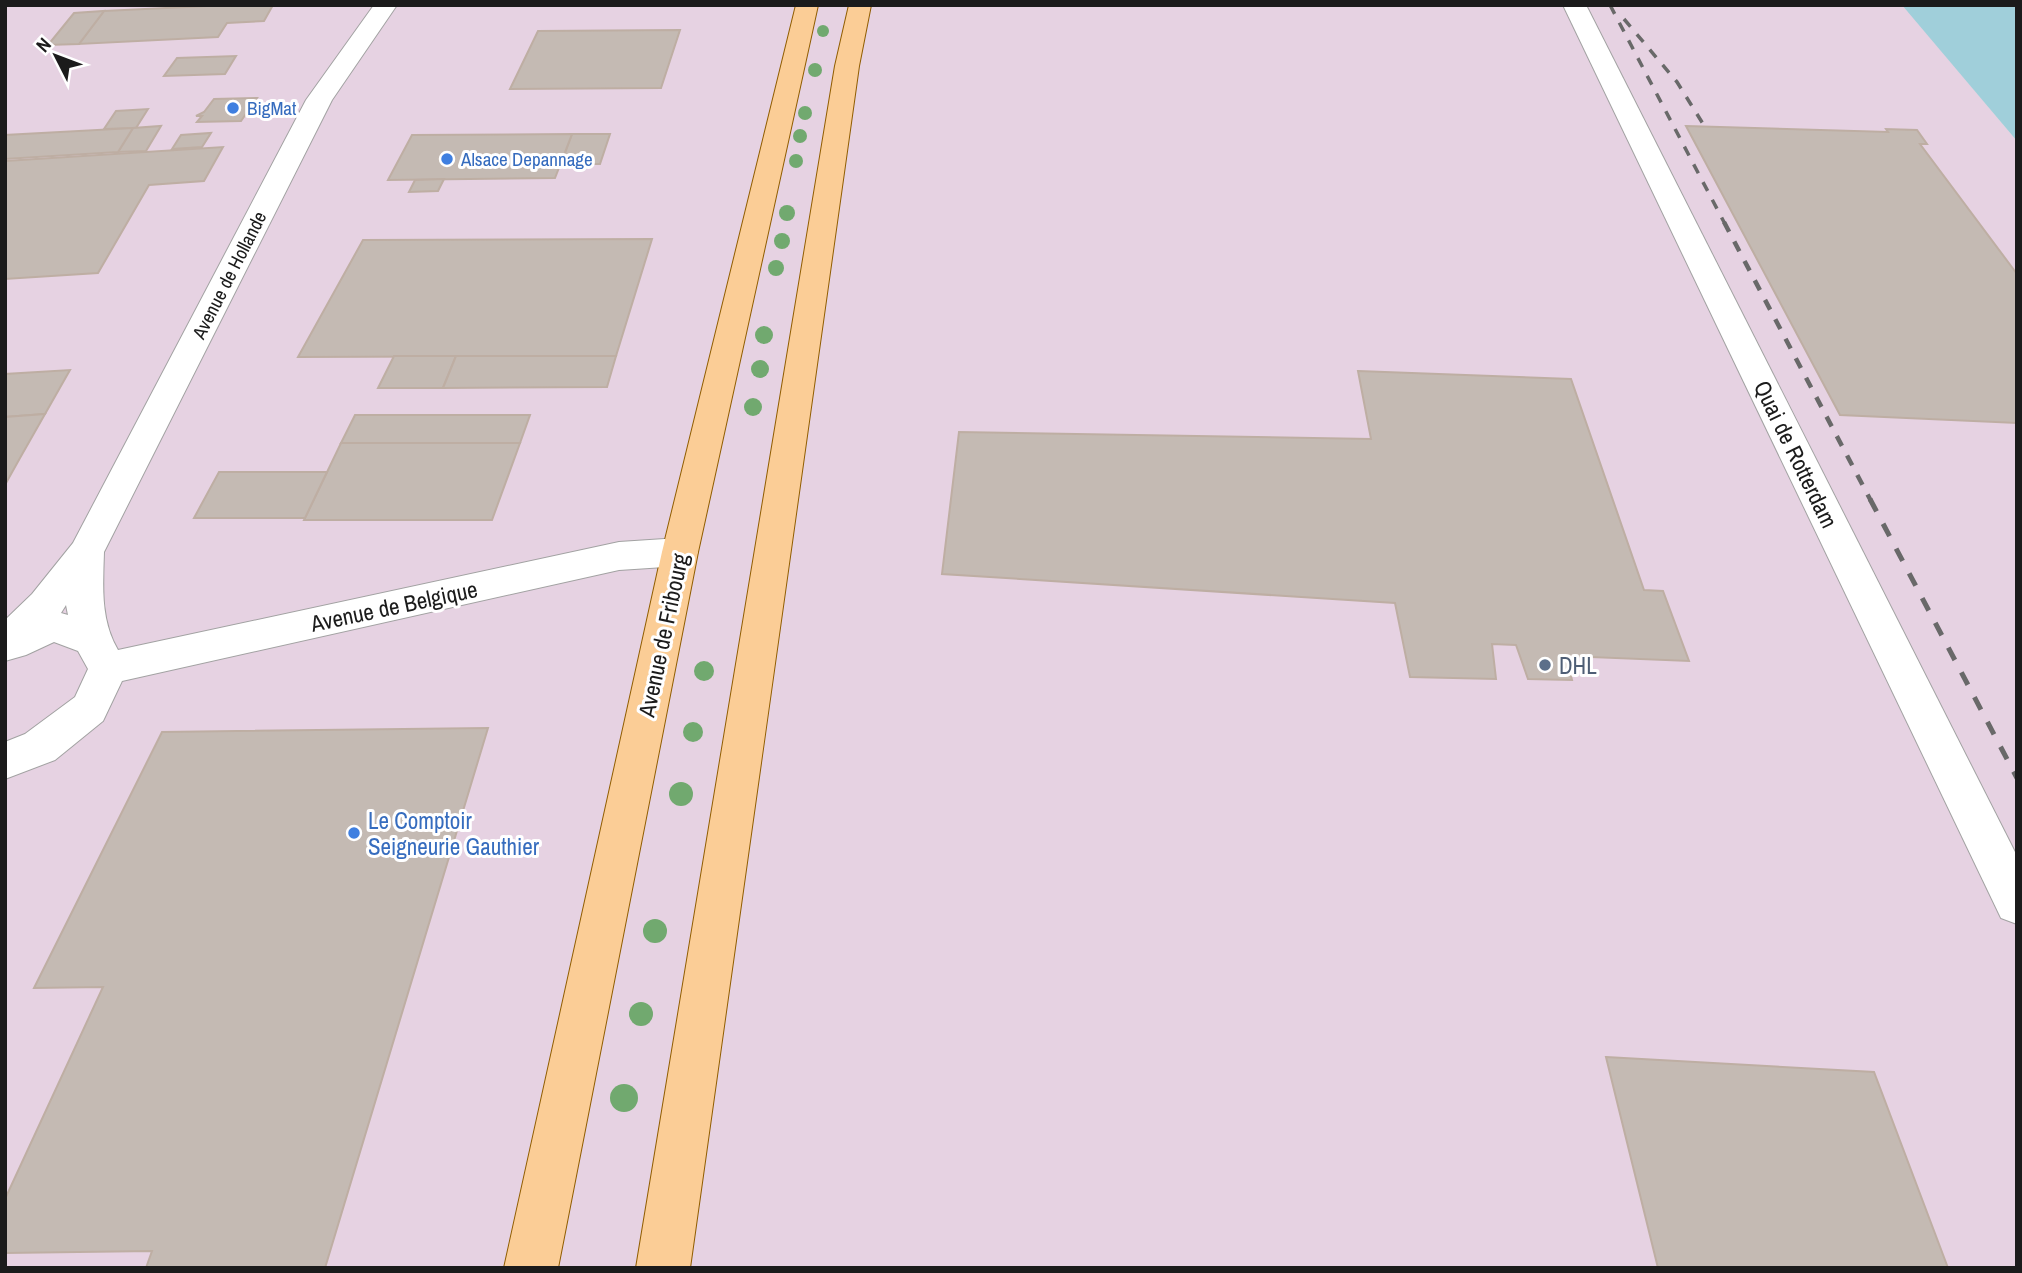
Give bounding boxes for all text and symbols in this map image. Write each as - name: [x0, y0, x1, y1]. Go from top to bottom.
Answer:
- north arrow: [21, 21, 91, 91]
- text: N: [30, 32, 57, 58]
- place label: BigMat: [247, 95, 297, 121]
- marker: BigMat: [225, 100, 241, 116]
- place label: Alsace Depannage: [460, 146, 593, 172]
- marker: Alsace Depannage: [439, 151, 455, 167]
- street label: Avenue de Hollande: [185, 207, 272, 344]
- street label: Quai de Rotterdam: [1747, 375, 1845, 533]
- street label: Avenue de Fribourg: [630, 550, 696, 721]
- street label: Avenue de Belgique: [307, 573, 480, 639]
- place label: DHL: [1559, 650, 1597, 681]
- marker: DHL: [1537, 657, 1553, 673]
- place label: Le Comptoir Seigneurie Gauthier: [368, 805, 540, 862]
- marker: Le Comptoir Seigneurie Gauthier: [346, 825, 362, 841]

